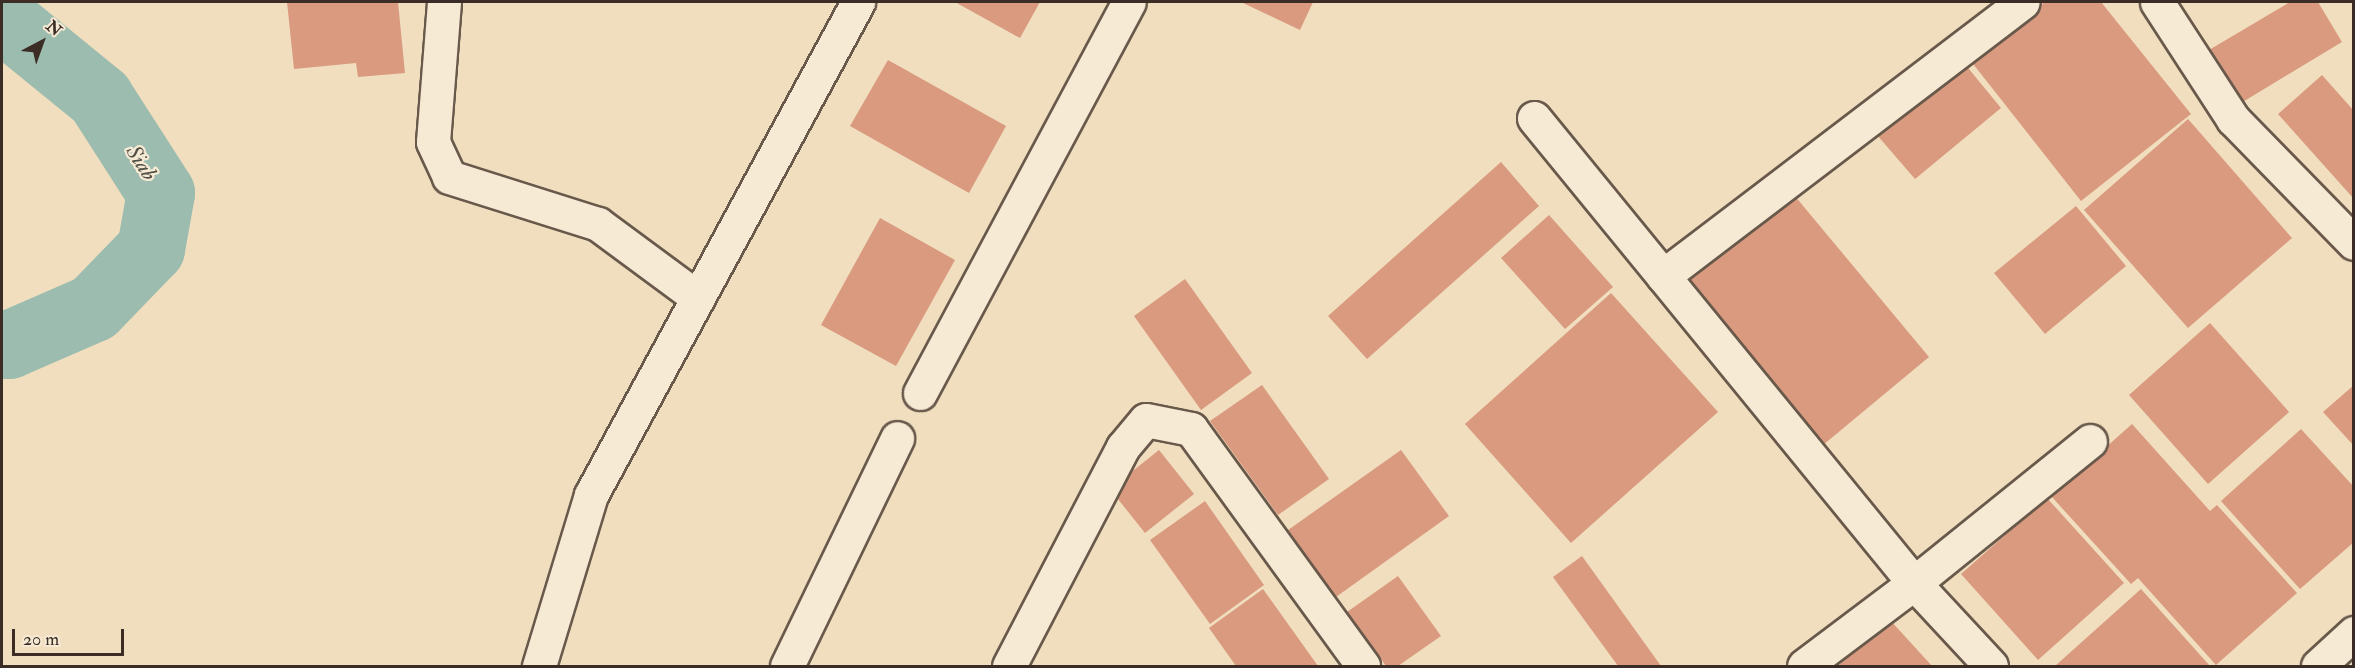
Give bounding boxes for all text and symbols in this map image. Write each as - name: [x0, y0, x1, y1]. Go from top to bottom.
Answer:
- north arrow: [12, 12, 72, 72]
- text: N: [42, 16, 66, 41]
- water label: Siab: [120, 140, 162, 186]
- scale bar: [15, 617, 128, 655]
- text: 20 m: [23, 628, 59, 651]

